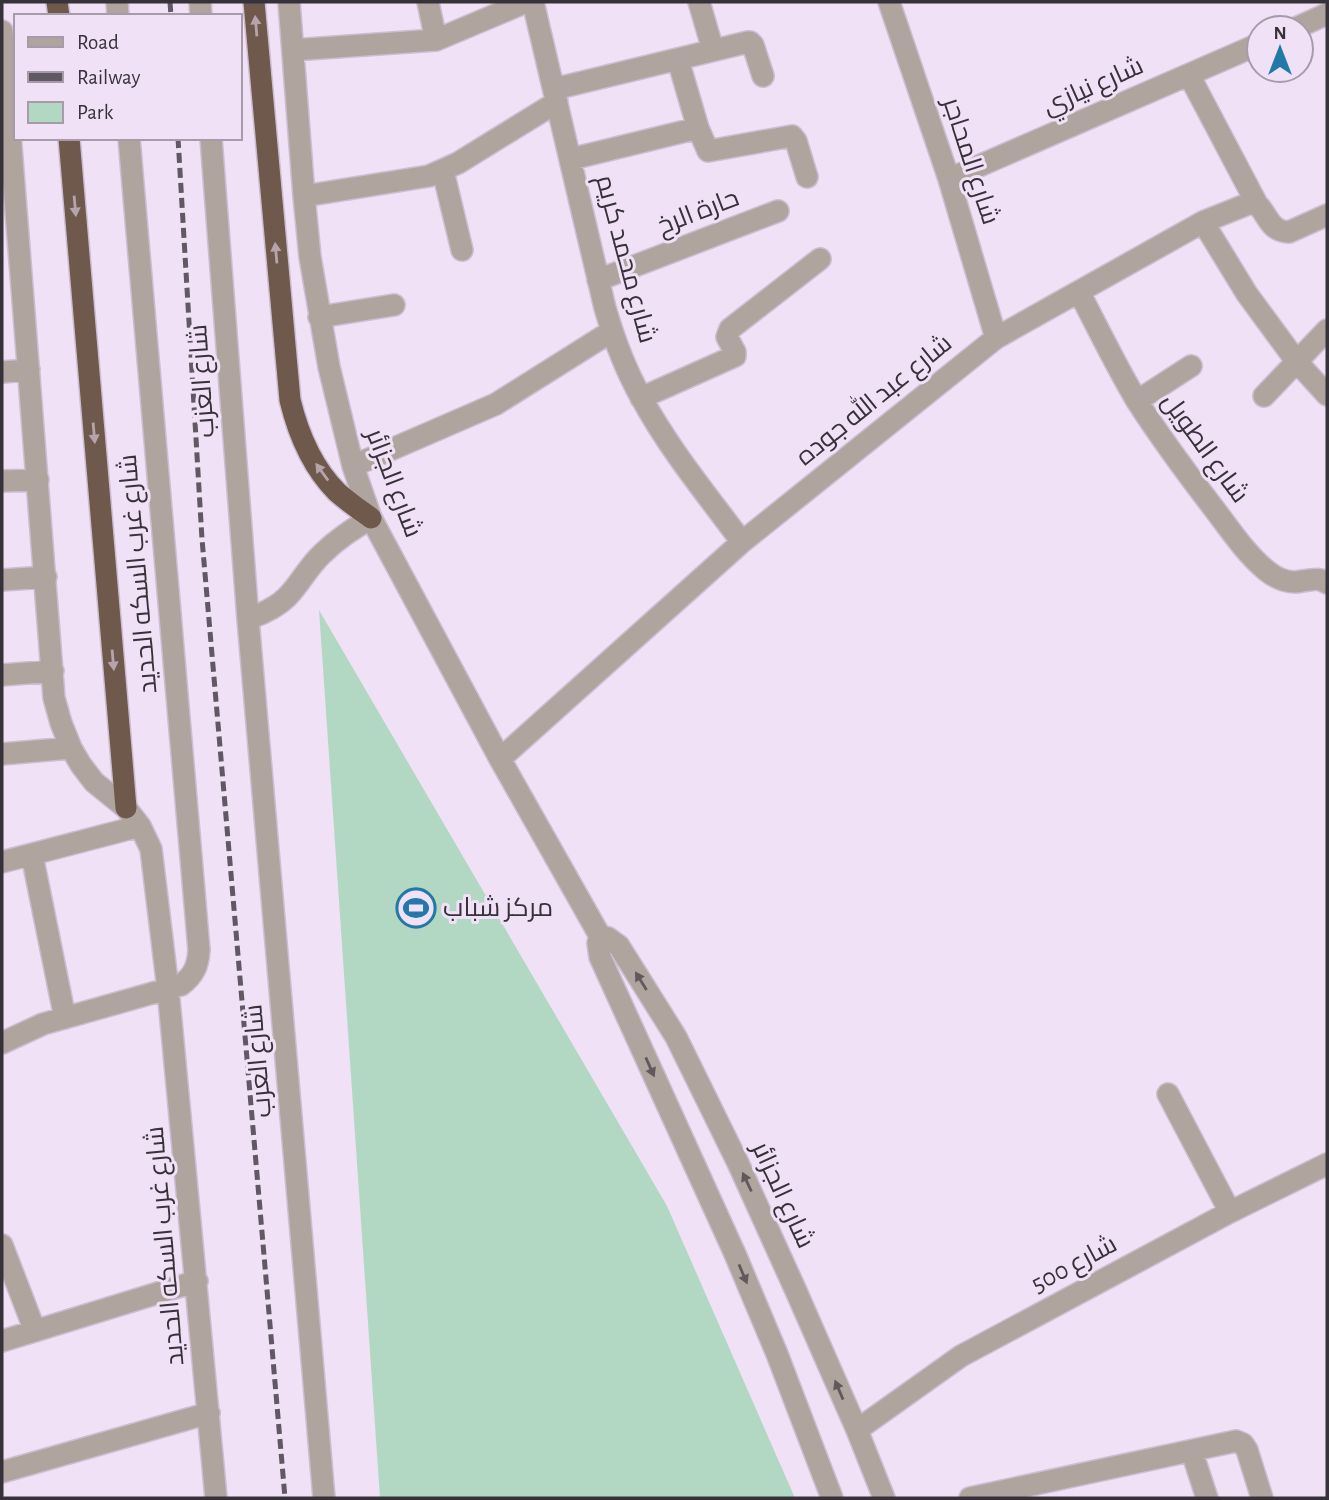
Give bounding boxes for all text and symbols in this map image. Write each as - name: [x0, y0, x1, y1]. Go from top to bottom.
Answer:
- legend: [14, 14, 242, 140]
- north arrow: [1245, 14, 1315, 84]
- one-way arrow: [250, 15, 261, 37]
- text: N: [1273, 24, 1287, 43]
- text: Road: [77, 32, 119, 53]
- street label: شارع نيازي: [1039, 52, 1150, 125]
- text: Railway: [77, 67, 140, 88]
- street label: شارع المحاجر: [935, 92, 1004, 229]
- text: Park: [77, 102, 114, 123]
- street label: شارع محمد كريم: [587, 172, 661, 347]
- street label: حارة الرخ: [653, 185, 744, 242]
- one-way arrow: [70, 195, 81, 217]
- one-way arrow: [270, 242, 281, 264]
- street label: شارع العزب: [185, 323, 222, 439]
- street label: شارع عبد الله جوده: [788, 326, 959, 473]
- street label: شارع الطويل: [1154, 388, 1253, 509]
- one-way arrow: [89, 422, 100, 444]
- street label: شارع الجزائر: [358, 423, 427, 542]
- street label: شارع غرب السكه الحديد: [115, 453, 164, 695]
- one-way arrow: [315, 463, 329, 481]
- one-way arrow: [108, 649, 119, 671]
- sports icon: مركز شباب: [395, 887, 437, 929]
- place label: مركز شباب: [443, 895, 553, 922]
- one-way arrow: [635, 971, 648, 990]
- street label: شارع العرب: [240, 1003, 279, 1119]
- one-way arrow: [645, 1056, 656, 1077]
- street label: شارع غرب السكه الحديد: [142, 1125, 191, 1367]
- street label: شارع الجزائر: [744, 1136, 819, 1253]
- one-way arrow: [741, 1172, 752, 1192]
- street label: شارع 500: [1027, 1231, 1123, 1300]
- one-way arrow: [737, 1264, 749, 1284]
- one-way arrow: [833, 1380, 845, 1400]

